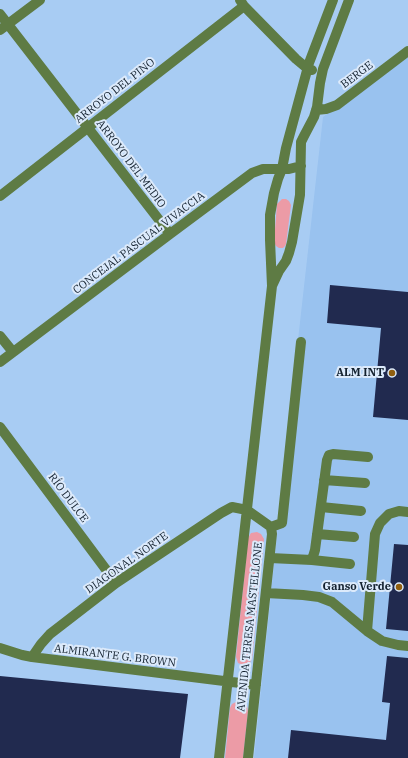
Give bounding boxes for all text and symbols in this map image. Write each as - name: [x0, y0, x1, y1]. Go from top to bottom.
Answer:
- street label: ARROYO DEL PINO: [72, 56, 158, 126]
- street label: BERGE: [338, 59, 376, 91]
- street label: ARROYO DEL MEDIO: [94, 117, 168, 211]
- street label: CONCEJAL PASCUAL VIVACCIA: [70, 189, 208, 297]
- place label: ALM INT: [336, 366, 384, 380]
- marker: ALM INT: [387, 368, 397, 378]
- street label: RÍO DULCE: [45, 471, 91, 525]
- street label: DIAGONAL NORTE: [83, 530, 171, 596]
- street label: AVENIDA TERESA MASTELLONE: [235, 542, 265, 712]
- place label: Ganso Verde: [323, 580, 391, 594]
- marker: Ganso Verde: [394, 582, 404, 592]
- street label: ALMIRANTE G. BROWN: [53, 642, 177, 670]

